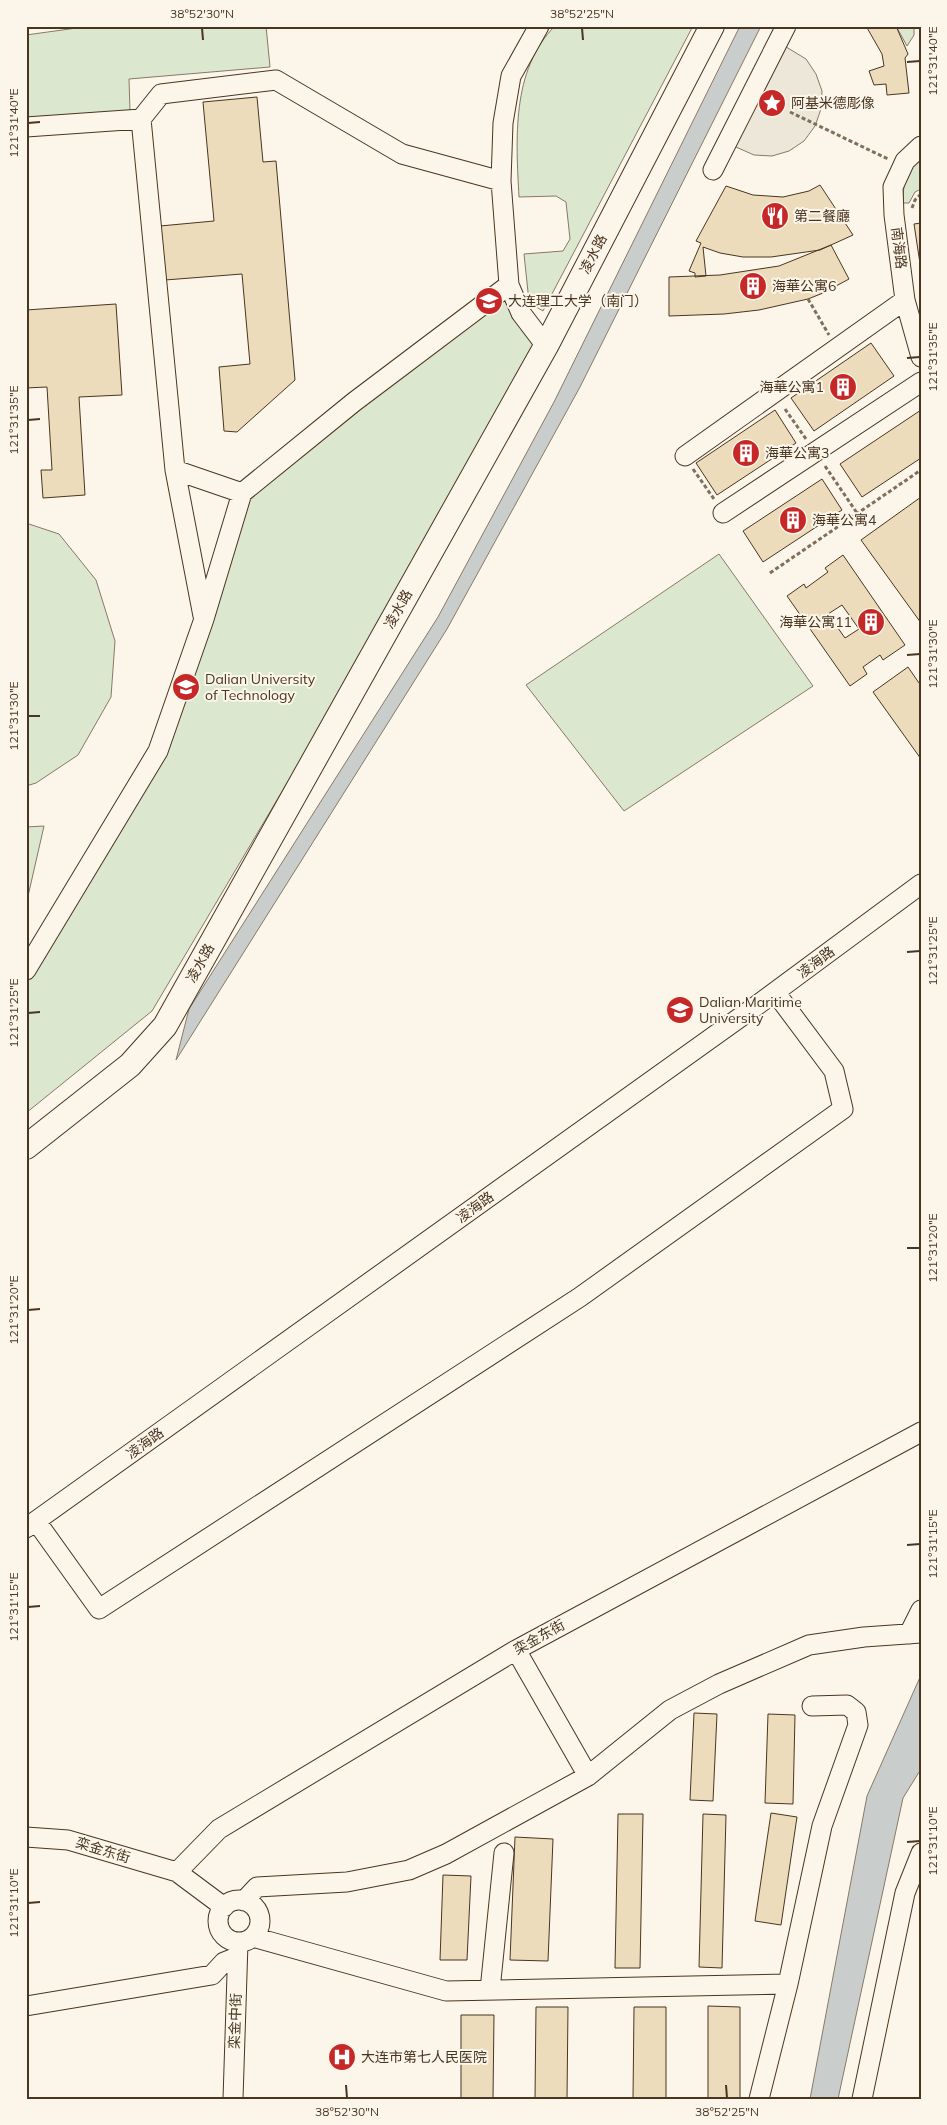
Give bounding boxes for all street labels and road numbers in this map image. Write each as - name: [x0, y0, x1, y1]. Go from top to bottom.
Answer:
- street label: 南海路: [888, 226, 910, 270]
- street label: 凌水路: [575, 231, 611, 277]
- street label: 凌水路: [380, 586, 416, 632]
- street label: 凌水路: [182, 940, 218, 986]
- street label: 凌海路: [794, 942, 838, 982]
- street label: 凌海路: [453, 1187, 497, 1227]
- street label: 凌海路: [123, 1423, 167, 1463]
- street label: 栾金东街: [510, 1616, 568, 1658]
- street label: 栾金东街: [74, 1833, 132, 1867]
- street label: 栾金中街: [225, 1993, 245, 2049]

